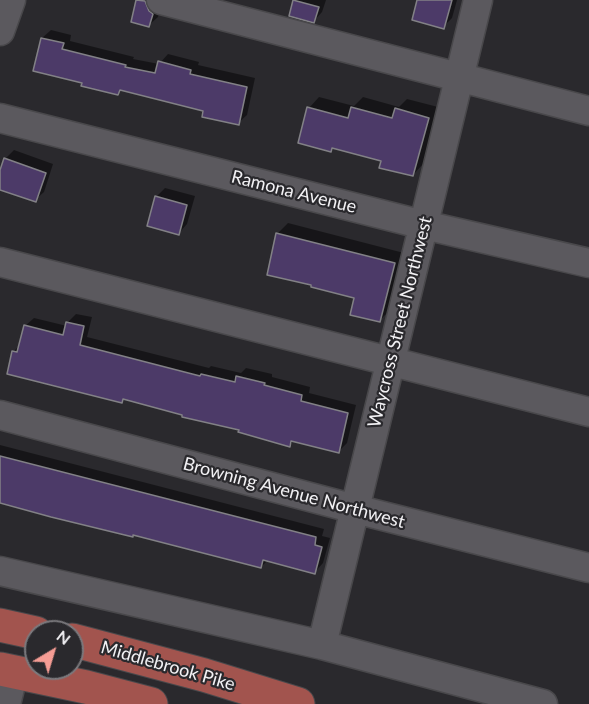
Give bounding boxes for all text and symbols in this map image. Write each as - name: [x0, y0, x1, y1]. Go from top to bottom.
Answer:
- street label: Ramona Avenue: [229, 166, 359, 218]
- street label: Waycross Street Northwest: [363, 214, 437, 430]
- street label: Browning Avenue Northwest: [181, 453, 407, 533]
- north arrow: [24, 620, 84, 680]
- text: N: [53, 626, 75, 648]
- street label: Middlebrook Pike: [98, 637, 238, 695]

